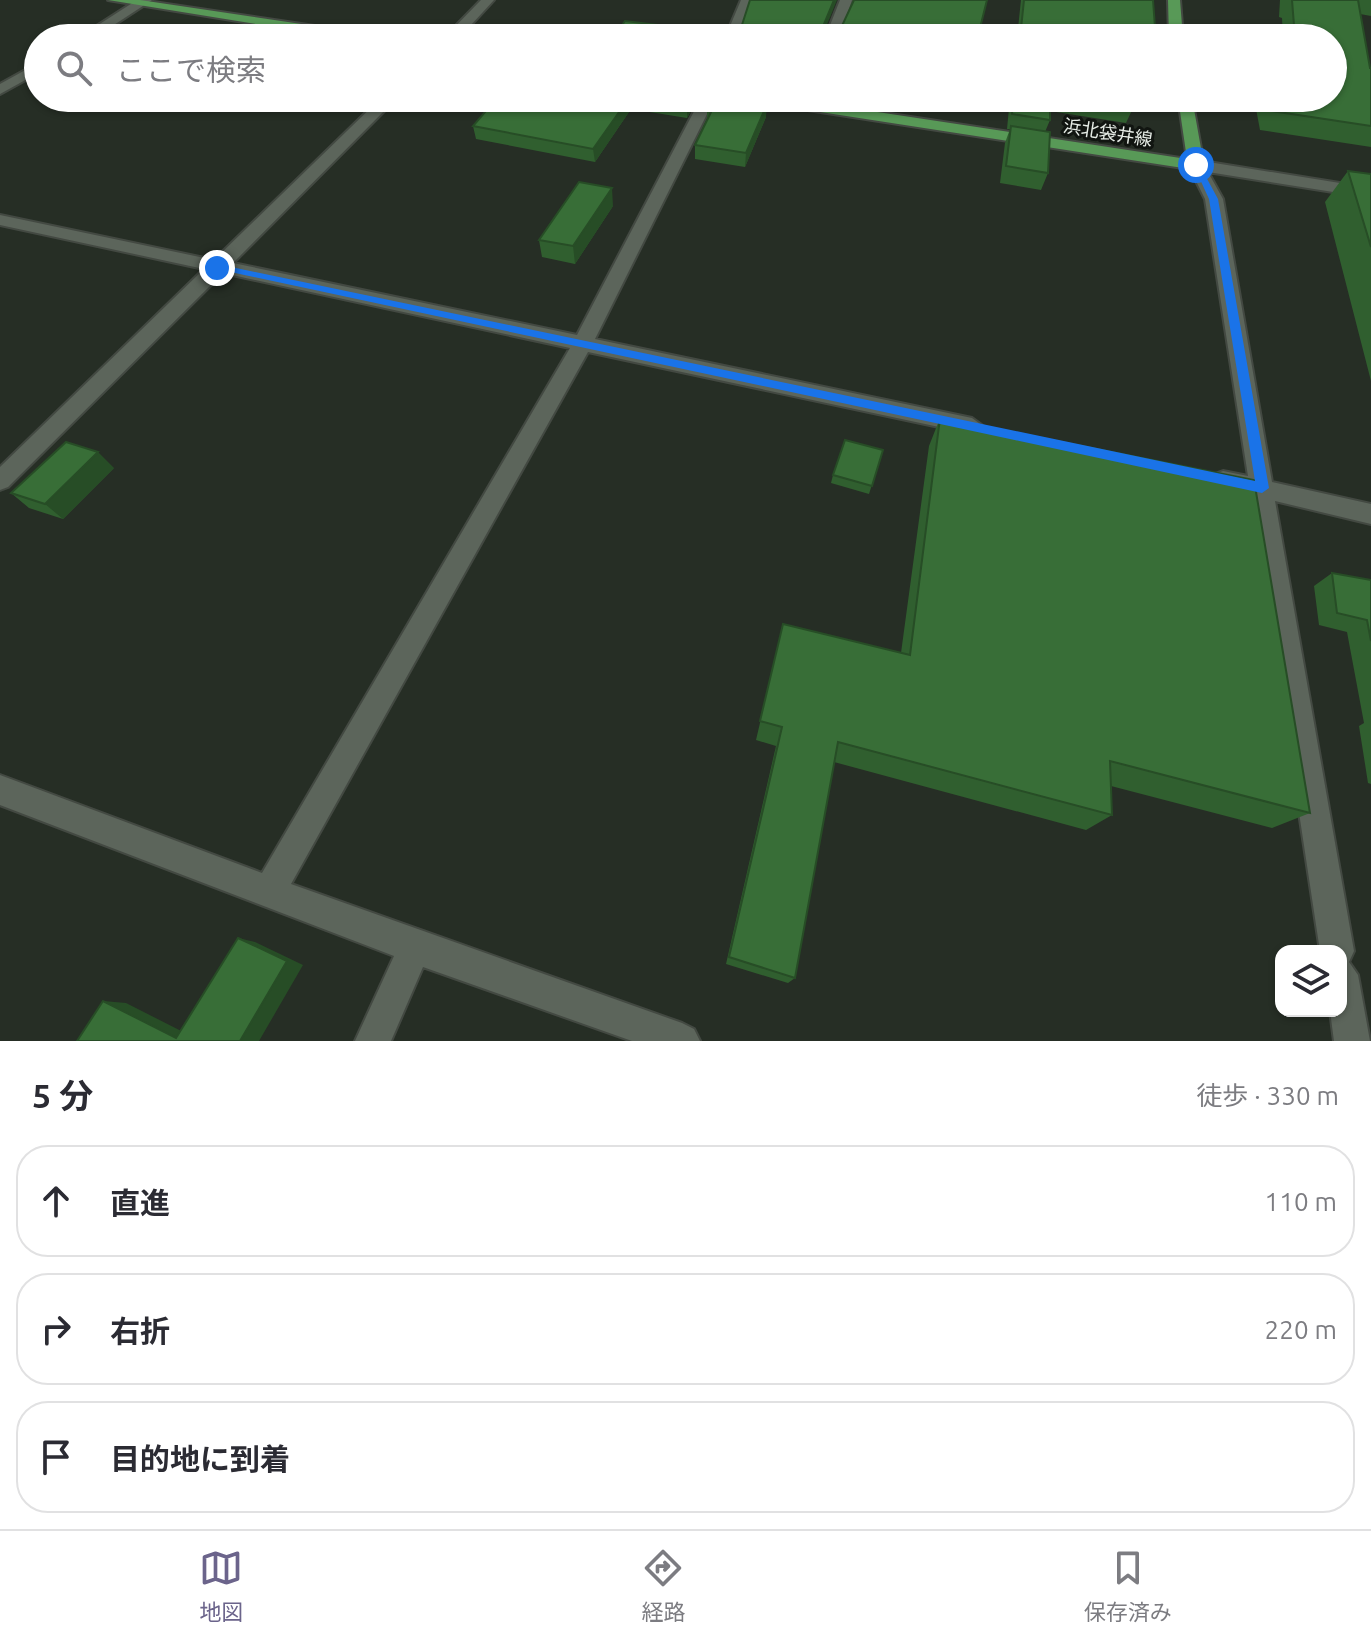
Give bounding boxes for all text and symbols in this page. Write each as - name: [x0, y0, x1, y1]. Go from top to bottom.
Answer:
- search box: [24, 24, 1347, 112]
- icon: search: [52, 46, 96, 90]
- text: ここで検索: [116, 53, 266, 87]
- street label: 浜北袋井線: [1062, 115, 1154, 149]
- route start: [1178, 147, 1214, 183]
- route end: [199, 250, 235, 286]
- map controls: [1275, 945, 1347, 1017]
- button: layers: [1275, 945, 1347, 1017]
- text: 5 分: [32, 1076, 93, 1114]
- text: 徒歩 · 330 m: [1196, 1081, 1339, 1110]
- icon: ahead: [34, 1179, 78, 1223]
- text: 直進: [110, 1186, 170, 1220]
- text: 110 m: [1265, 1187, 1337, 1216]
- icon: right: [34, 1307, 78, 1351]
- text: 右折: [110, 1314, 170, 1348]
- text: 220 m: [1265, 1315, 1337, 1344]
- icon: arrive: [34, 1435, 78, 1479]
- text: 目的地に到着: [110, 1442, 290, 1476]
- tab: 地図: [199, 1546, 243, 1626]
- tab: 経路: [641, 1546, 686, 1626]
- tab: 保存済み: [1084, 1546, 1172, 1626]

